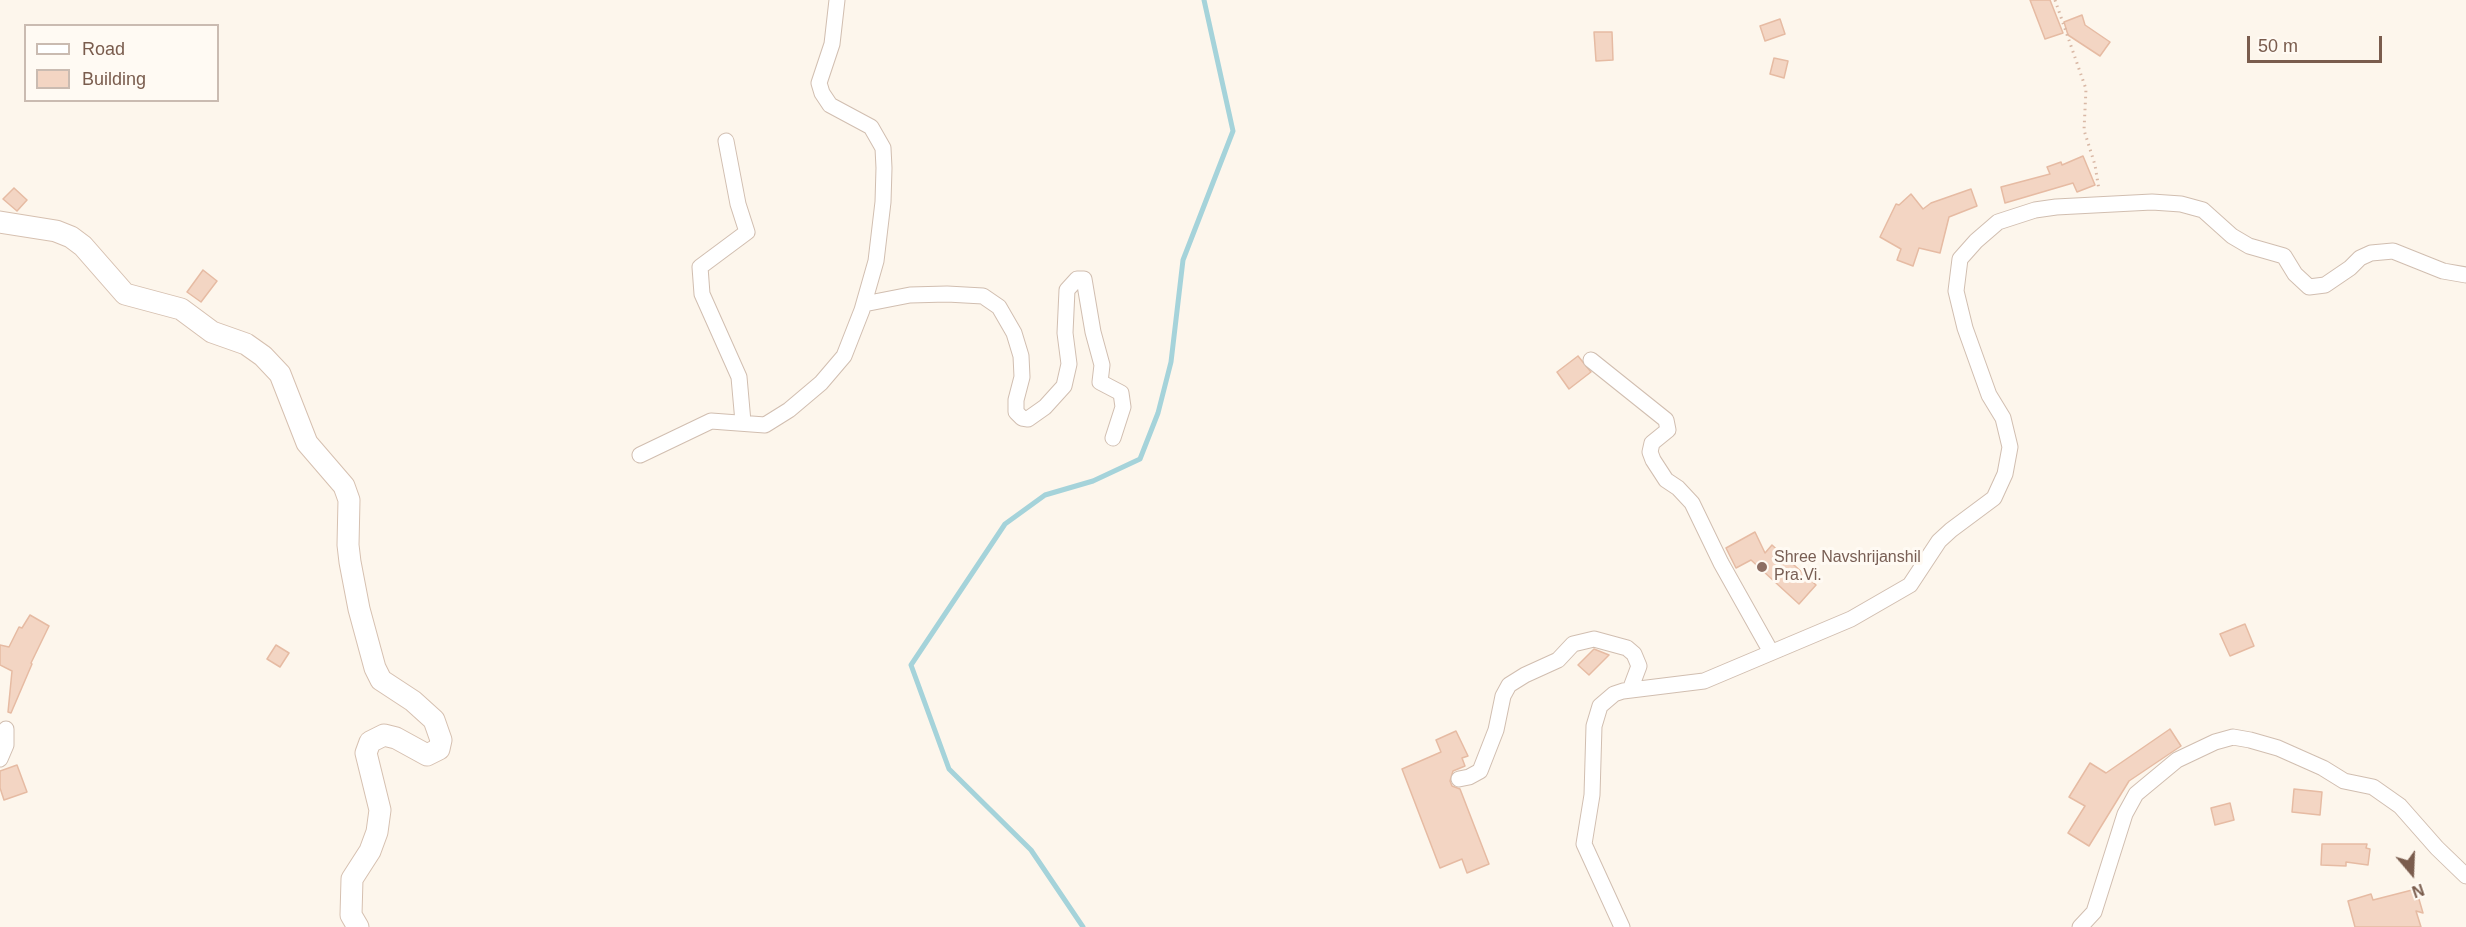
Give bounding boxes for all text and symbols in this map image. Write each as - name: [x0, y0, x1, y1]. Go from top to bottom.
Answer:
- legend: [24, 24, 219, 102]
- scale bar: [2250, 24, 2385, 62]
- text: 50 m: [2258, 36, 2298, 56]
- text: Road: [82, 39, 125, 59]
- text: Building: [82, 69, 146, 89]
- place label: Shree Navshrijanshil Pra.Vi.: [1774, 548, 1921, 586]
- marker: Shree Navshrijanshil Pra.Vi.: [1755, 560, 1769, 574]
- north arrow: [2382, 843, 2442, 903]
- text: N: [2410, 881, 2426, 900]

